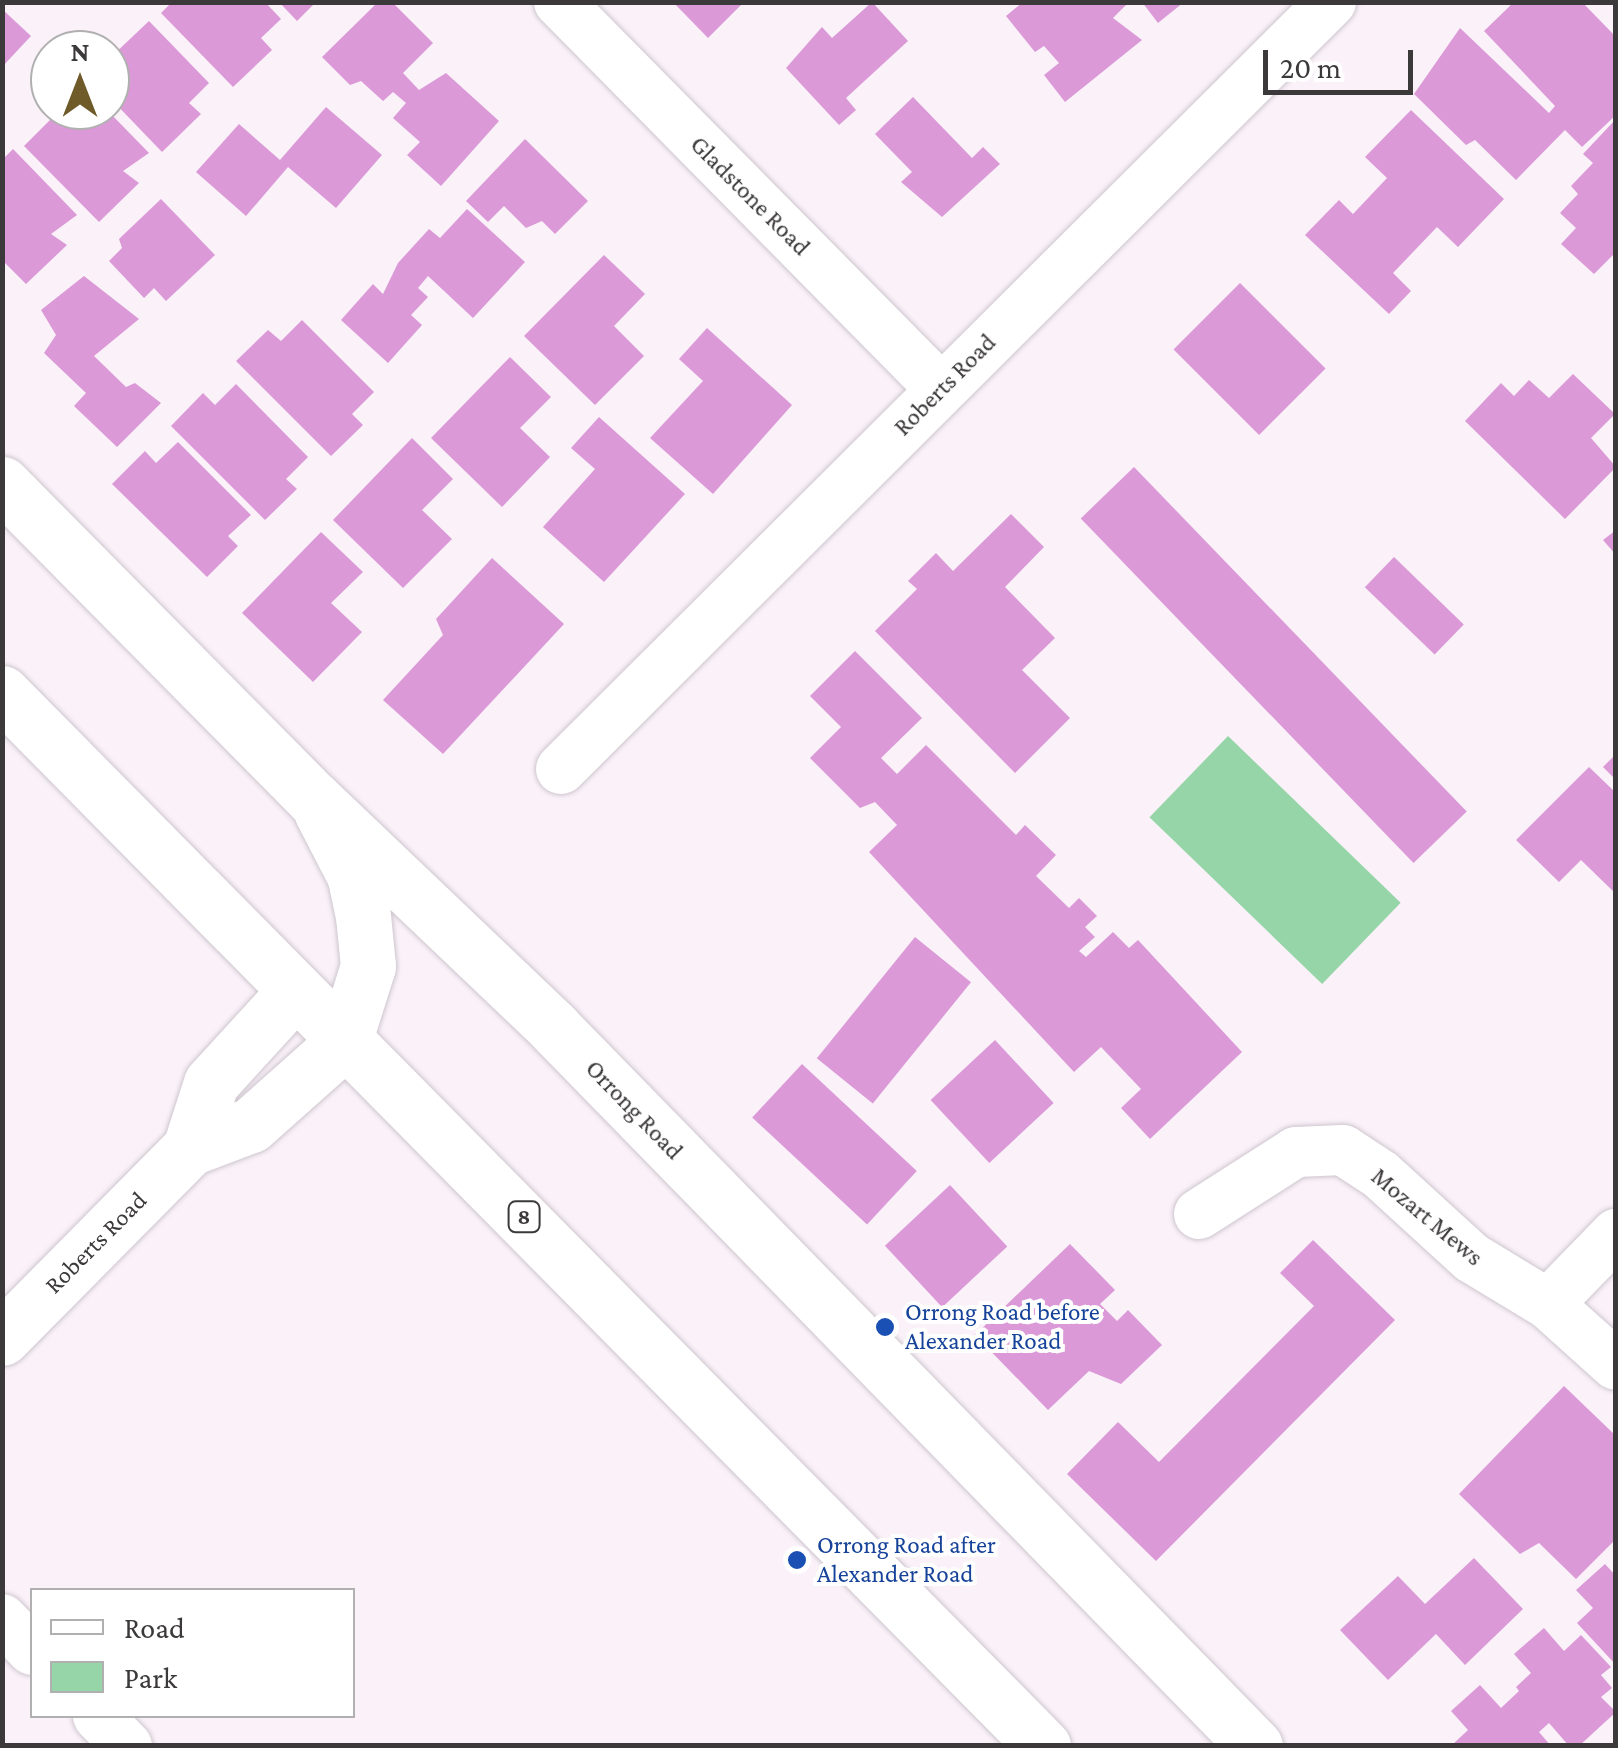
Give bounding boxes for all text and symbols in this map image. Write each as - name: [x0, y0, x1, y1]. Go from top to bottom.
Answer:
- north arrow: [30, 30, 130, 130]
- scale bar: [1268, 30, 1418, 92]
- text: N: [70, 36, 90, 67]
- text: 20 m: [1280, 51, 1341, 84]
- street label: Gladstone Road: [684, 130, 816, 262]
- street label: Roberts Road: [888, 328, 1002, 442]
- street label: Orrong Road: [579, 1054, 689, 1166]
- street label: Mozart Mews: [1365, 1162, 1489, 1272]
- street label: Roberts Road: [39, 1186, 153, 1300]
- road number: 8: [506, 1200, 542, 1234]
- place label: Orrong Road before Alexander Road: [905, 1298, 1100, 1357]
- marker: Orrong Road before Alexander Road: [874, 1316, 896, 1338]
- place label: Orrong Road after Alexander Road: [817, 1531, 996, 1590]
- marker: Orrong Road after Alexander Road: [786, 1549, 808, 1571]
- legend: [30, 1588, 355, 1718]
- text: Road: [124, 1611, 185, 1644]
- text: Park: [124, 1661, 177, 1694]

